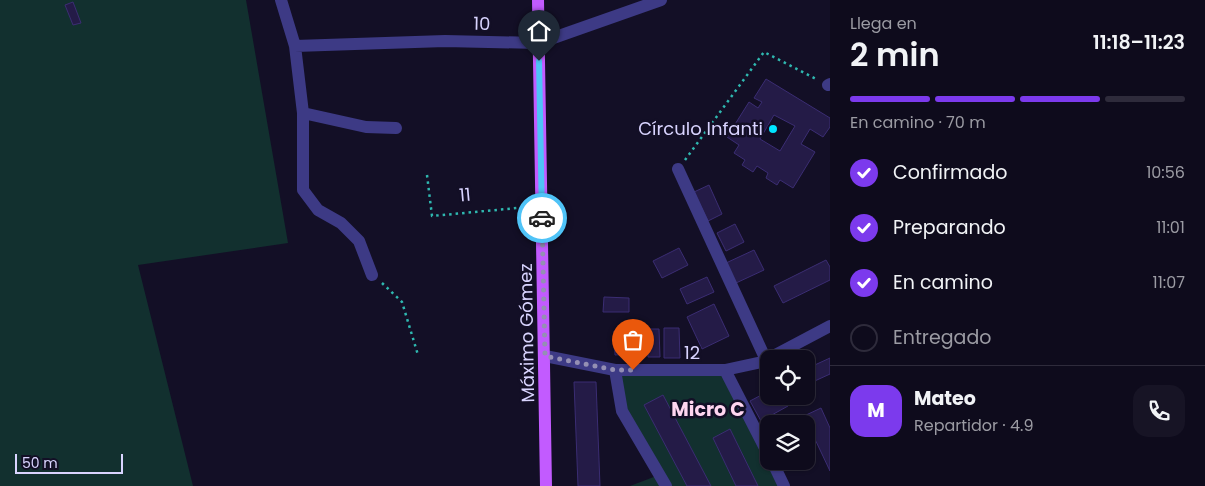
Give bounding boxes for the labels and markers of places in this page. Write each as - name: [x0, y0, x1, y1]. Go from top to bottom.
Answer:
- pin: [518, 10, 560, 61]
- place label: Círculo Infanti: [638, 116, 763, 141]
- marker: Círculo Infanti: [767, 123, 779, 135]
- pin: [612, 319, 654, 370]

